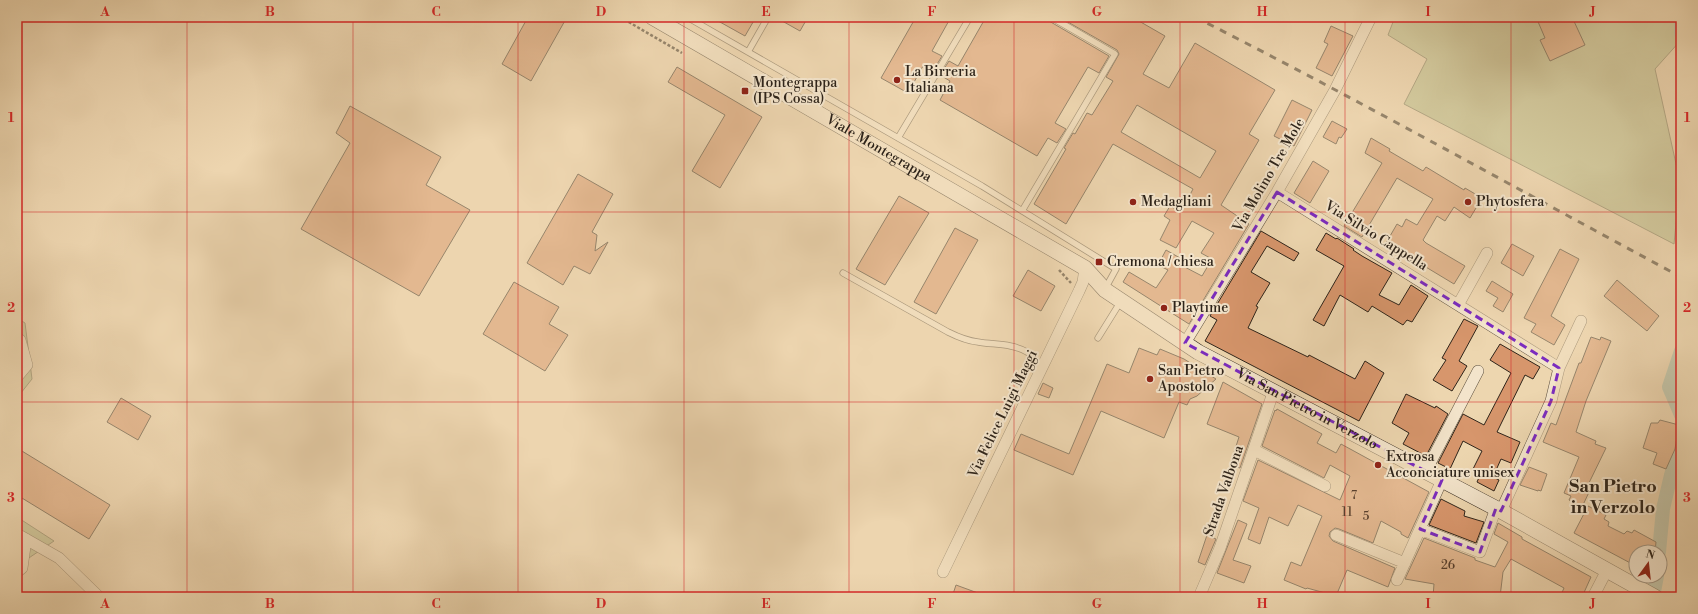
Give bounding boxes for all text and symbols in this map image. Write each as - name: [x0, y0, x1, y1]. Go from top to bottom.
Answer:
- text: A: [99, 4, 110, 20]
- text: B: [265, 4, 275, 20]
- text: C: [431, 4, 441, 20]
- text: D: [596, 4, 606, 20]
- text: E: [761, 4, 771, 20]
- text: F: [927, 4, 937, 20]
- text: G: [1092, 4, 1103, 20]
- text: H: [1257, 4, 1268, 20]
- text: I: [1425, 4, 1431, 20]
- text: J: [1588, 4, 1596, 20]
- place label: La Birreria Italiana: [905, 63, 977, 97]
- place label: Montegrappa (IPS Cossa): [753, 74, 838, 108]
- marker: La Birreria Italiana: [892, 75, 902, 85]
- marker: Montegrappa (IPS Cossa): [740, 86, 750, 96]
- text: 1: [8, 110, 15, 126]
- street label: Viale Montegrappa: [822, 110, 936, 187]
- text: 1: [1684, 110, 1691, 126]
- street label: Via Molino Tre Mole: [1229, 115, 1309, 236]
- place label: Medagliani: [1141, 193, 1212, 211]
- place label: Phytosfera: [1476, 193, 1545, 211]
- street label: Via Silvio Cappella: [1320, 196, 1432, 275]
- marker: Medagliani: [1128, 197, 1138, 207]
- marker: Phytosfera: [1463, 197, 1473, 207]
- place label: Cremona / chiesa: [1107, 253, 1215, 271]
- marker: Cremona / chiesa: [1094, 257, 1104, 267]
- place label: Playtime: [1172, 299, 1228, 317]
- text: 2: [7, 300, 15, 316]
- text: 2: [1683, 300, 1691, 316]
- marker: Playtime: [1159, 303, 1169, 313]
- street label: Via Felice Luigi Maggi: [964, 347, 1042, 482]
- place label: San Pietro Apostolo: [1157, 362, 1224, 396]
- street label: Via San Pietro in Verzolo: [1232, 364, 1381, 454]
- marker: San Pietro Apostolo: [1145, 374, 1155, 384]
- street label: Strada Valbona: [1200, 442, 1248, 539]
- place label: Extrosa Acconciature unisex: [1385, 448, 1515, 482]
- marker: Extrosa Acconciature unisex: [1373, 460, 1383, 470]
- district label: San Pietro in Verzolo: [1569, 475, 1657, 519]
- house number: 7: [1351, 488, 1357, 503]
- text: 3: [7, 490, 15, 506]
- text: 3: [1683, 490, 1691, 506]
- house number: 11: [1342, 505, 1353, 520]
- house number: 5: [1363, 509, 1370, 524]
- north arrow: [1628, 544, 1668, 584]
- text: N: [1644, 547, 1657, 563]
- house number: 26: [1441, 558, 1455, 573]
- text: A: [99, 596, 110, 612]
- text: B: [265, 596, 275, 612]
- text: C: [431, 596, 441, 612]
- text: D: [596, 596, 606, 612]
- text: E: [761, 596, 771, 612]
- text: F: [927, 596, 937, 612]
- text: G: [1092, 596, 1103, 612]
- text: H: [1257, 596, 1268, 612]
- text: I: [1425, 596, 1431, 612]
- text: J: [1588, 596, 1596, 612]

